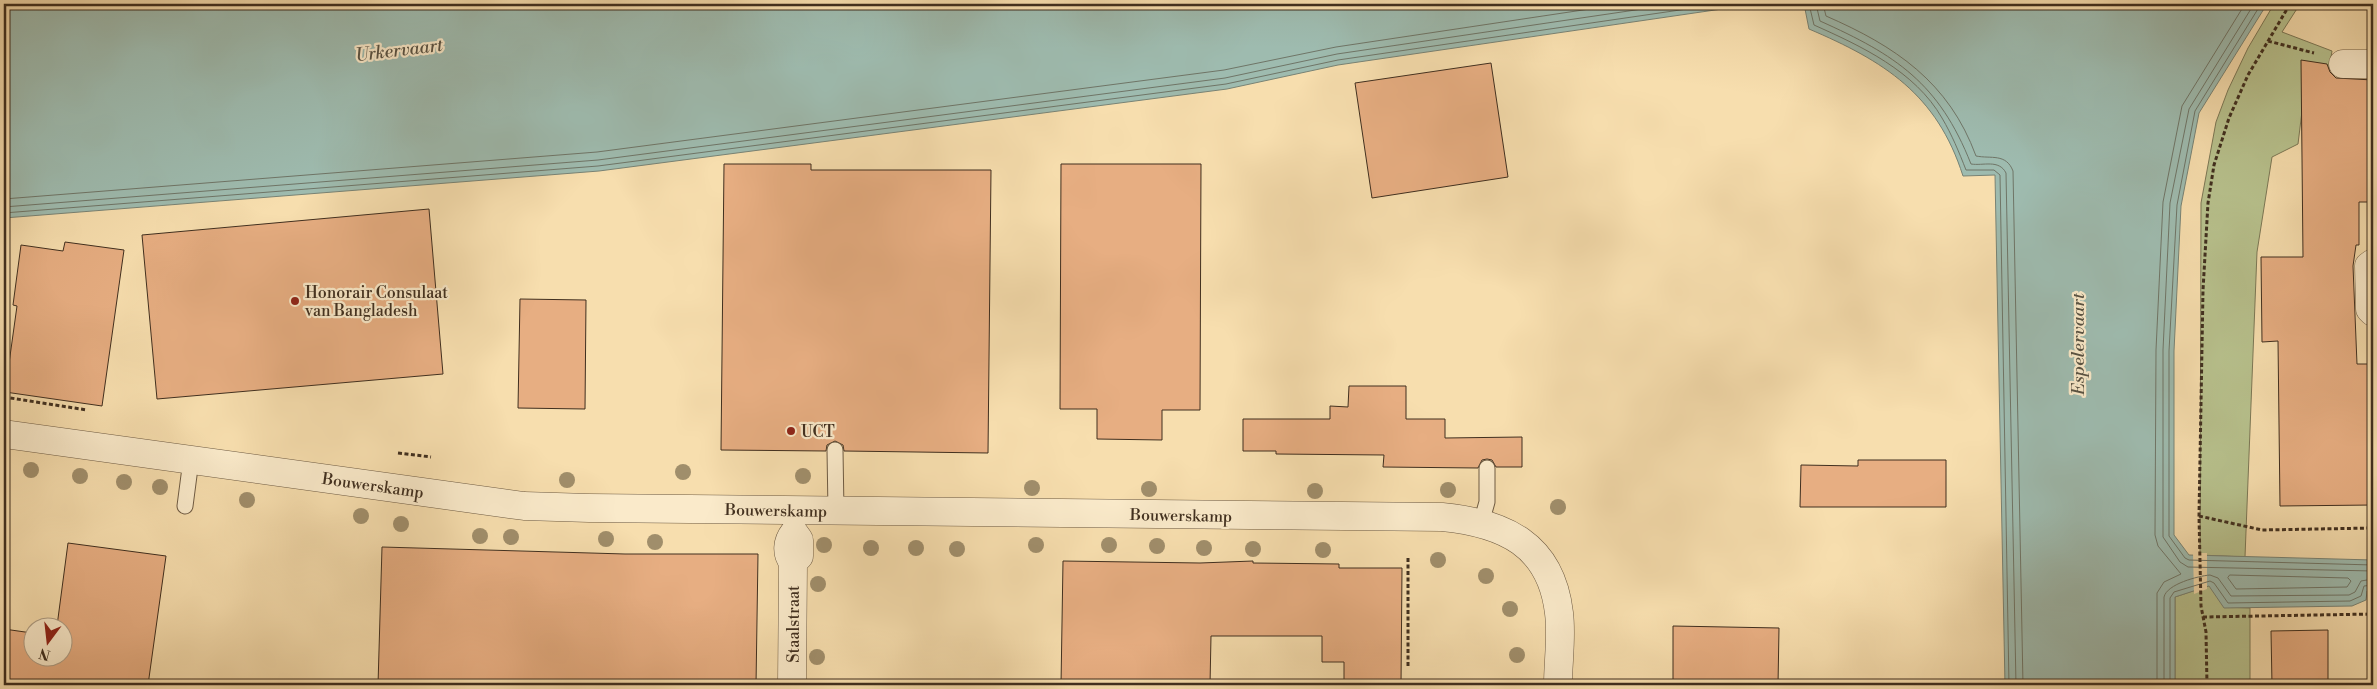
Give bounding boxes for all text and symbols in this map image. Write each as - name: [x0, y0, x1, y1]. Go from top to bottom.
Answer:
- water label: Urkervaart: [354, 34, 445, 67]
- place label: Honorair Consulaat van Bangladesh: [304, 283, 448, 321]
- water label: Espelervaart: [2067, 292, 2090, 396]
- marker: Honorair Consulaat van Bangladesh: [289, 295, 301, 307]
- place label: UCT: [801, 422, 835, 442]
- marker: UCT: [785, 425, 797, 437]
- street label: Bouwerskamp: [320, 469, 425, 503]
- street label: Bouwerskamp: [724, 500, 827, 522]
- street label: Bouwerskamp: [1129, 505, 1232, 527]
- street label: Staalstraat: [784, 585, 804, 663]
- north arrow: [22, 616, 72, 666]
- text: N: [37, 643, 53, 664]

